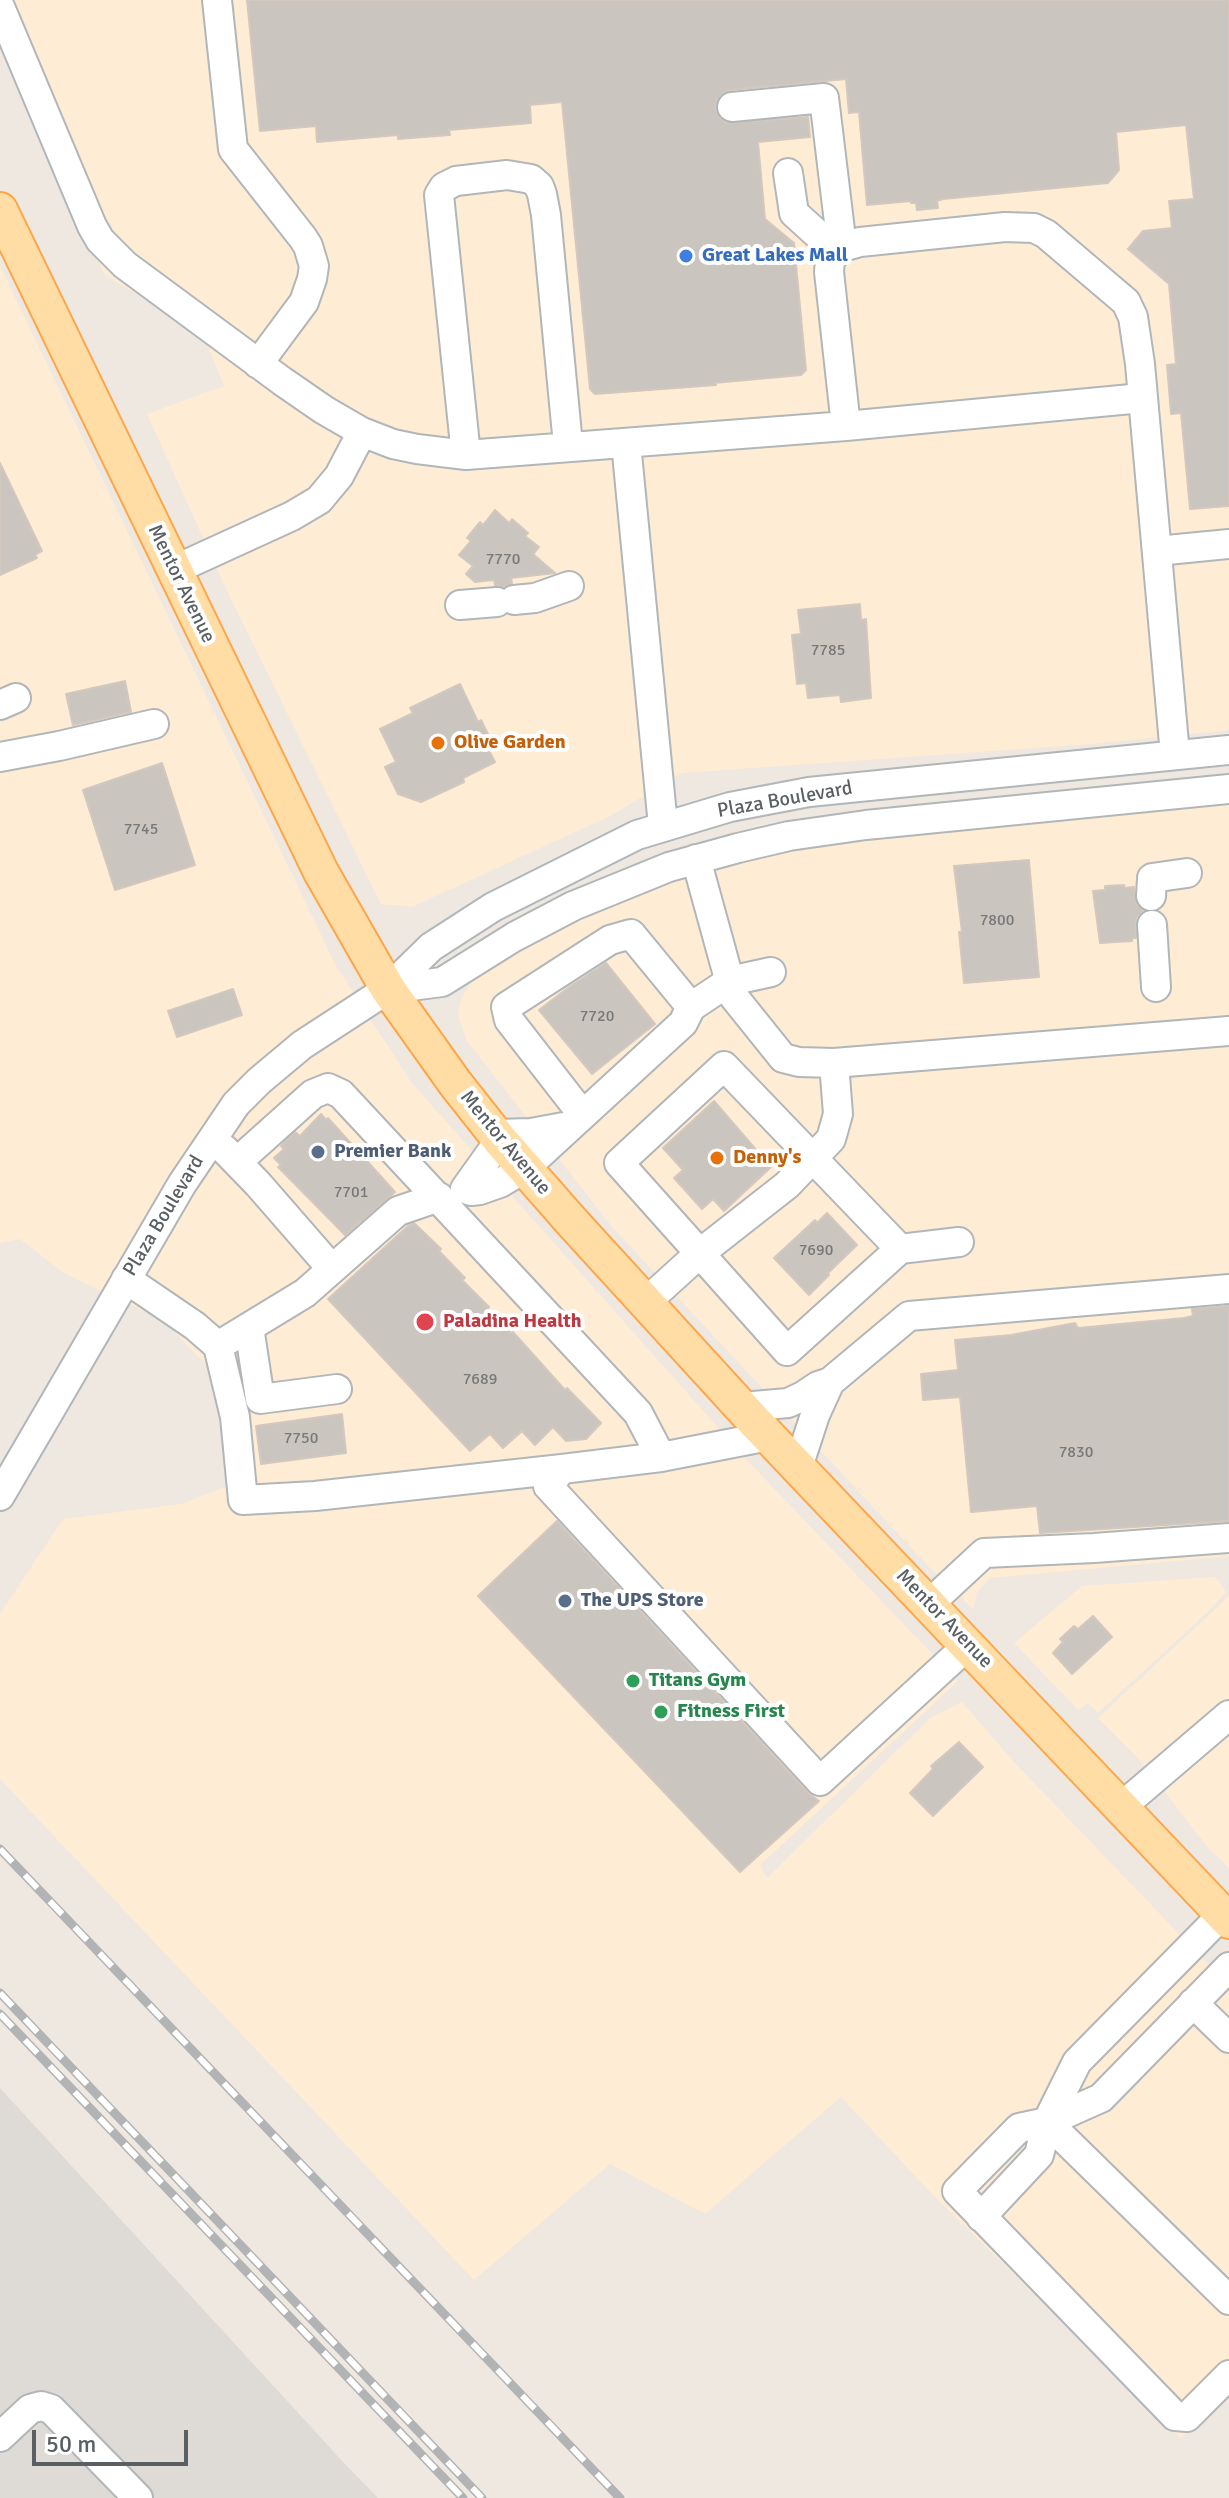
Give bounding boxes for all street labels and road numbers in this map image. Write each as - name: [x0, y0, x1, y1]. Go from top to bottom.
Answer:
- street label: Mentor Avenue: [142, 521, 220, 647]
- street label: Plaza Boulevard: [716, 776, 854, 824]
- street label: Mentor Avenue: [454, 1086, 556, 1200]
- street label: Plaza Boulevard: [119, 1151, 209, 1281]
- street label: Mentor Avenue: [891, 1564, 997, 1674]

